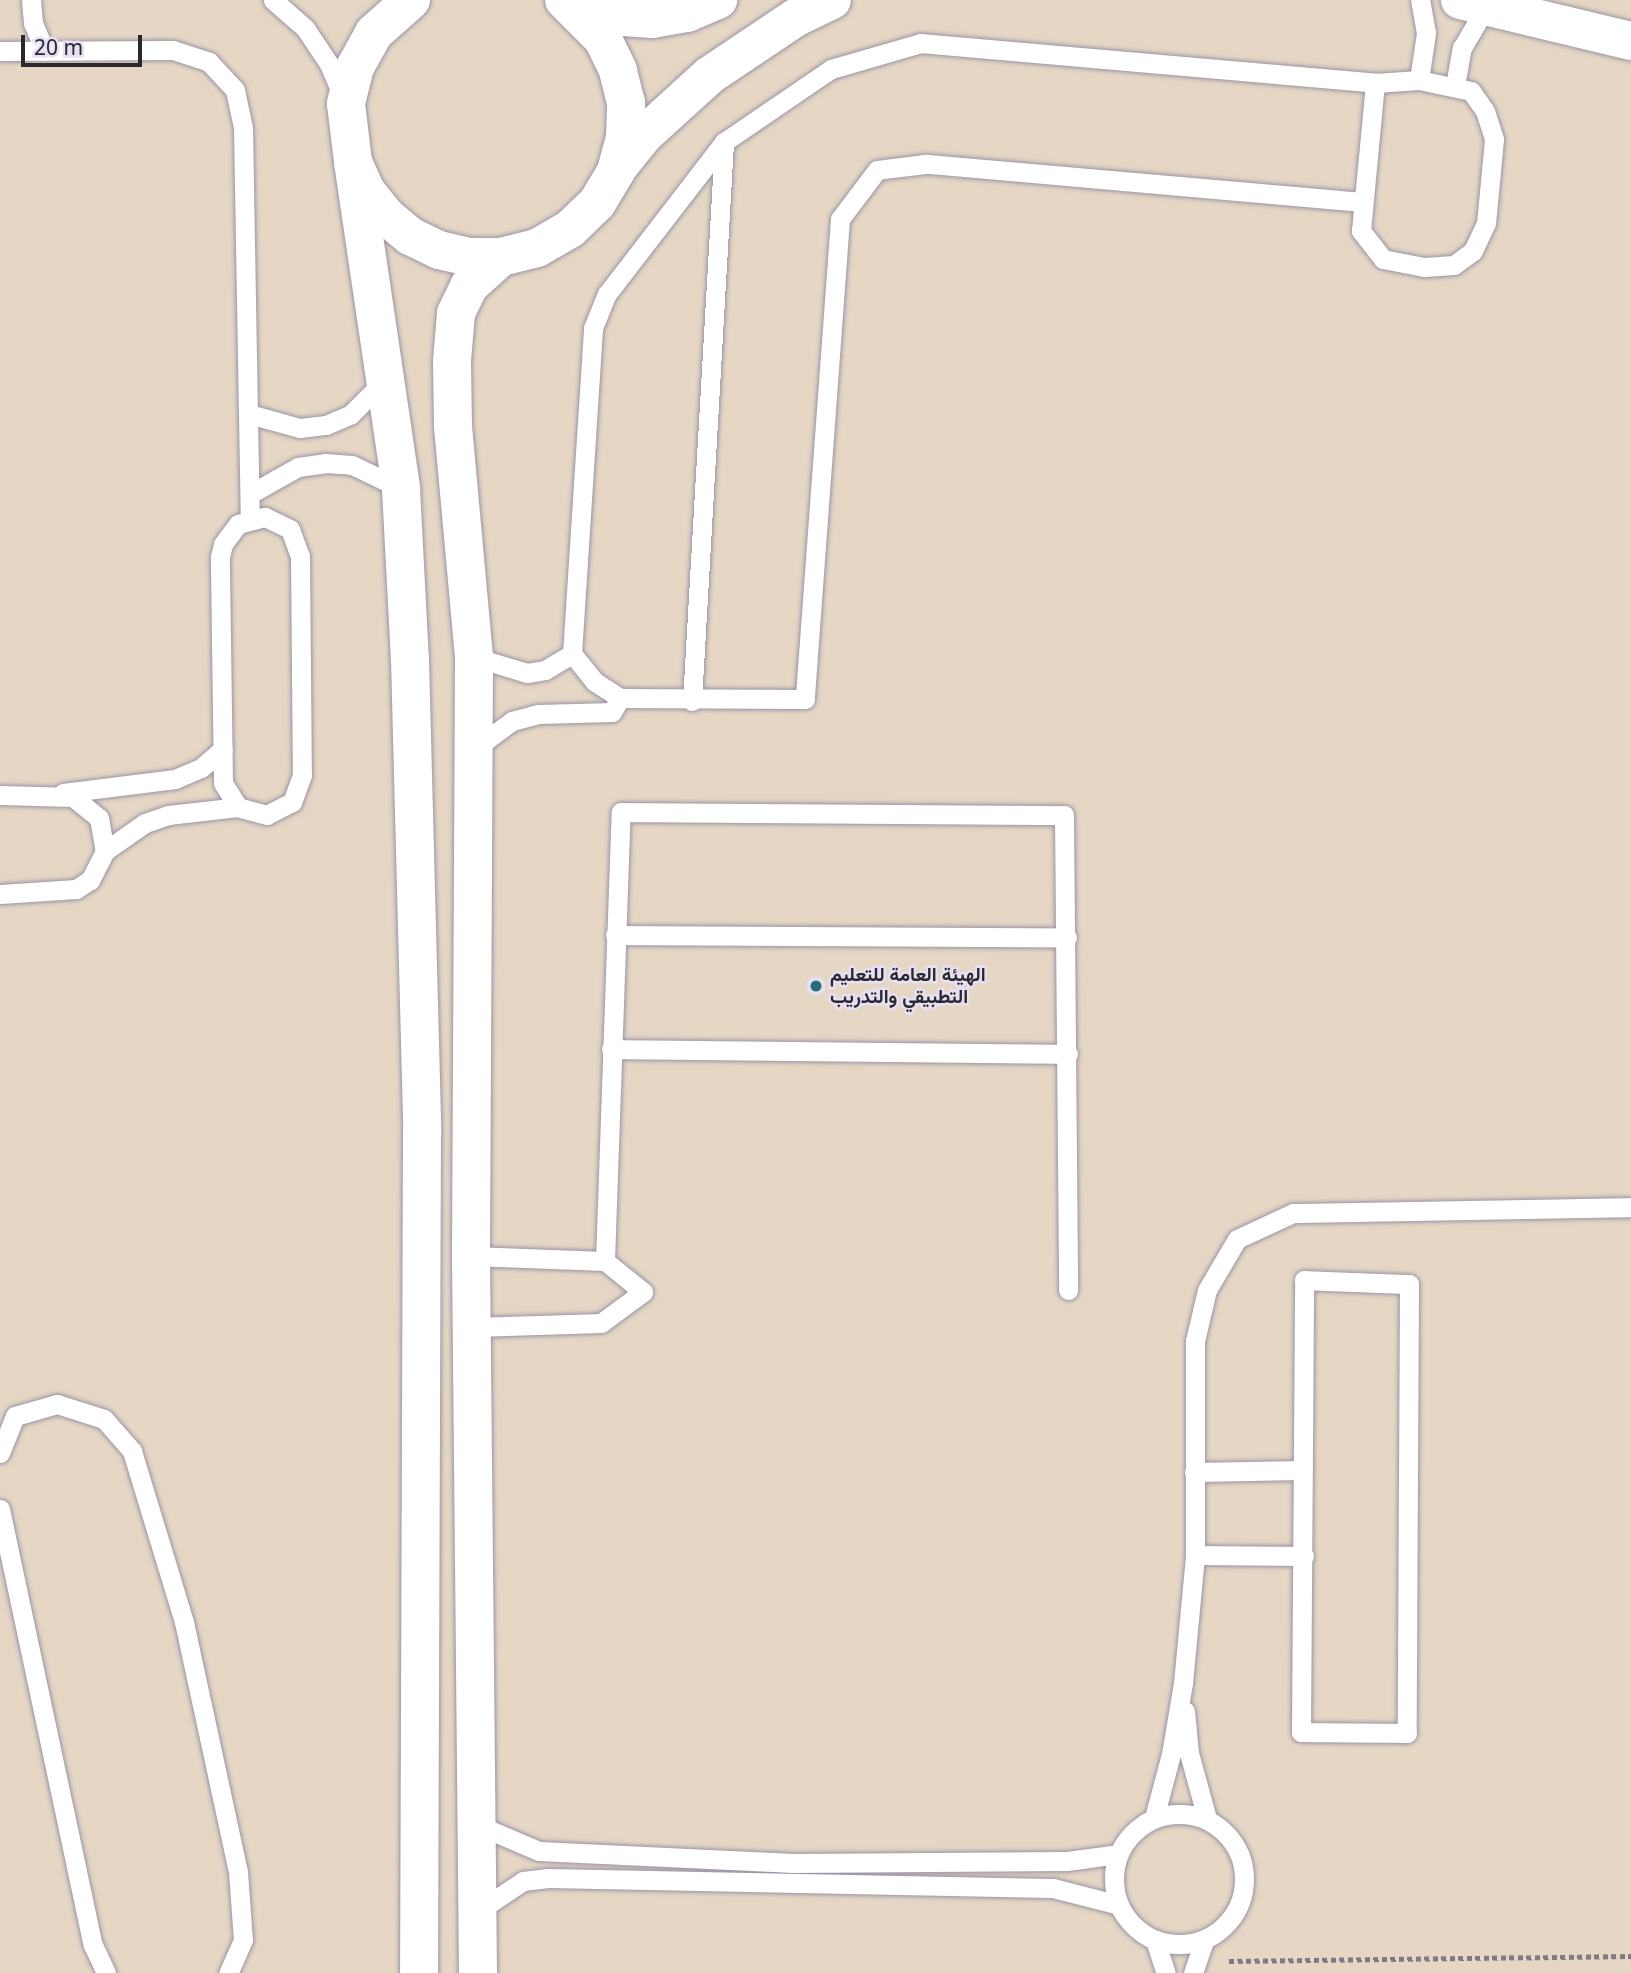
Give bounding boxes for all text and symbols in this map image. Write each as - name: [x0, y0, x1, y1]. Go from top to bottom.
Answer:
- scale bar: [24, 21, 145, 65]
- text: 20 m: [34, 33, 83, 61]
- place label: الهيئة العامة للتعليم التطبيقي والتدريب: [830, 964, 986, 1008]
- marker: الهيئة العامة للتعليم التطبيقي والتدريب: [808, 978, 824, 994]

